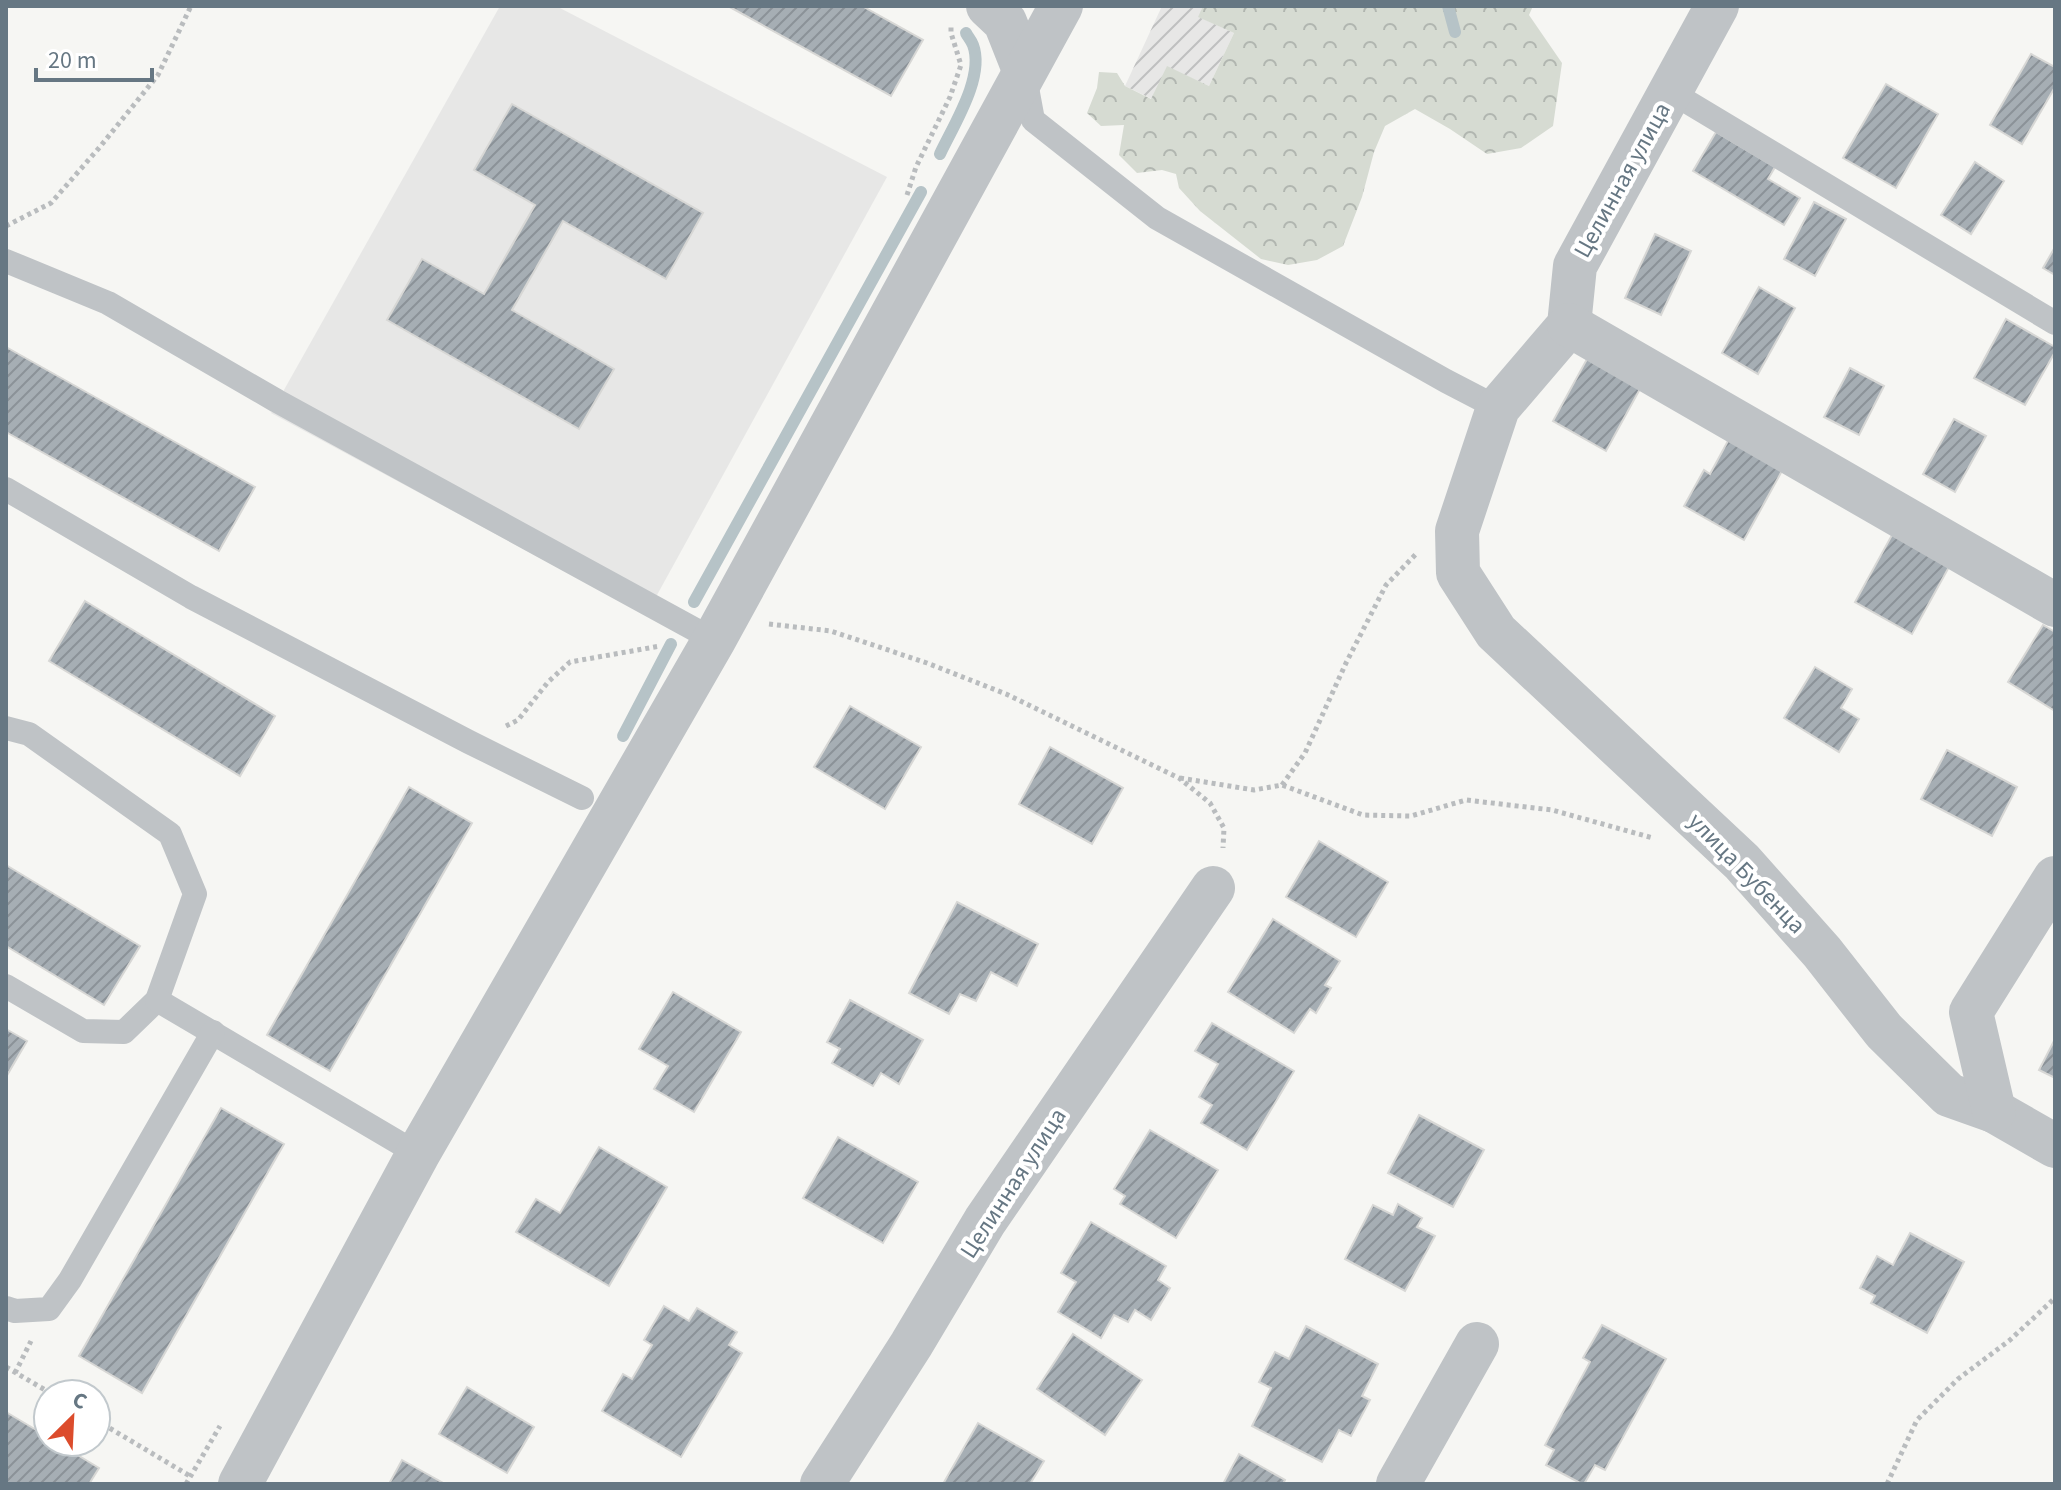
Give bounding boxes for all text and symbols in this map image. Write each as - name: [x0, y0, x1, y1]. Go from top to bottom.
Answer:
- scale bar: [36, 32, 152, 82]
- text: 20 m: [48, 43, 97, 78]
- street label: Целинная улица: [1565, 96, 1680, 264]
- street label: улица Бубенца: [1680, 805, 1814, 942]
- street label: Целинная улица: [952, 1101, 1075, 1265]
- north arrow: [32, 1378, 112, 1458]
- text: С: [67, 1383, 92, 1418]

